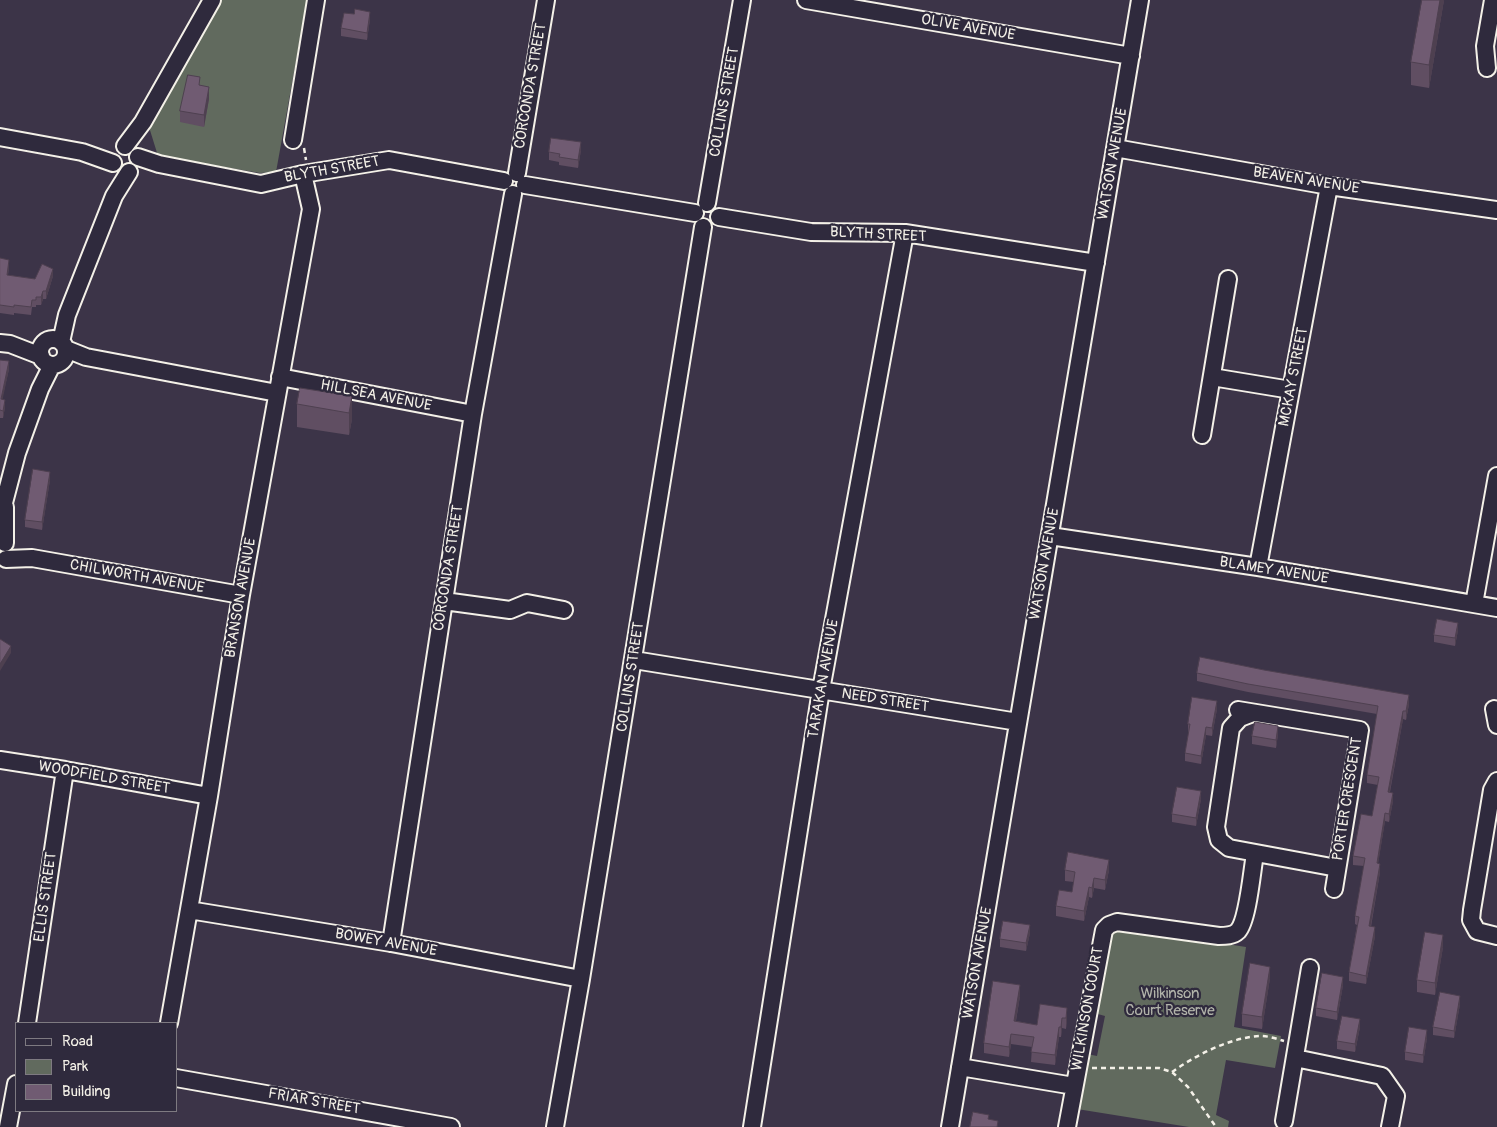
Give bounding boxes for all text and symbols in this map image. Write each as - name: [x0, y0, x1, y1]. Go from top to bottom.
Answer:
- street label: OLIVE AVENUE: [920, 11, 1016, 45]
- street label: CORCONDA STREET: [511, 22, 551, 150]
- street label: COLLINS STREET: [706, 46, 744, 158]
- street label: WATSON AVENUE: [1094, 107, 1132, 221]
- street label: BLYTH STREET: [283, 153, 381, 187]
- street label: BEAVEN AVENUE: [1252, 164, 1360, 198]
- street label: BLYTH STREET: [829, 223, 927, 247]
- street label: MCKAY STREET: [1276, 326, 1312, 428]
- street label: HILLSEA AVENUE: [319, 376, 433, 416]
- street label: CORCONDA STREET: [430, 504, 468, 632]
- street label: WATSON AVENUE: [1026, 507, 1064, 621]
- street label: BRANSON AVENUE: [222, 537, 260, 659]
- street label: BLAMEY AVENUE: [1218, 554, 1330, 588]
- street label: CHILWORTH AVENUE: [68, 556, 206, 598]
- street label: TARAKAN AVENUE: [805, 618, 843, 740]
- street label: COLLINS STREET: [613, 621, 649, 733]
- street label: NEED STREET: [840, 685, 930, 717]
- street label: PORTER CRESCENT: [1329, 736, 1367, 862]
- street label: WOODFIELD STREET: [37, 758, 171, 798]
- street label: ELLIS STREET: [31, 851, 61, 943]
- street label: WATSON AVENUE: [959, 906, 997, 1020]
- street label: BOWEY AVENUE: [334, 925, 438, 961]
- street label: WILKINSON COURT: [1068, 946, 1108, 1072]
- park label: Wilkinson Court Reserve: [1125, 985, 1215, 1020]
- legend: [15, 1022, 178, 1112]
- text: Road: [62, 1032, 93, 1051]
- text: Park: [62, 1057, 88, 1076]
- text: Building: [62, 1082, 110, 1101]
- street label: FRIAR STREET: [266, 1085, 362, 1119]

